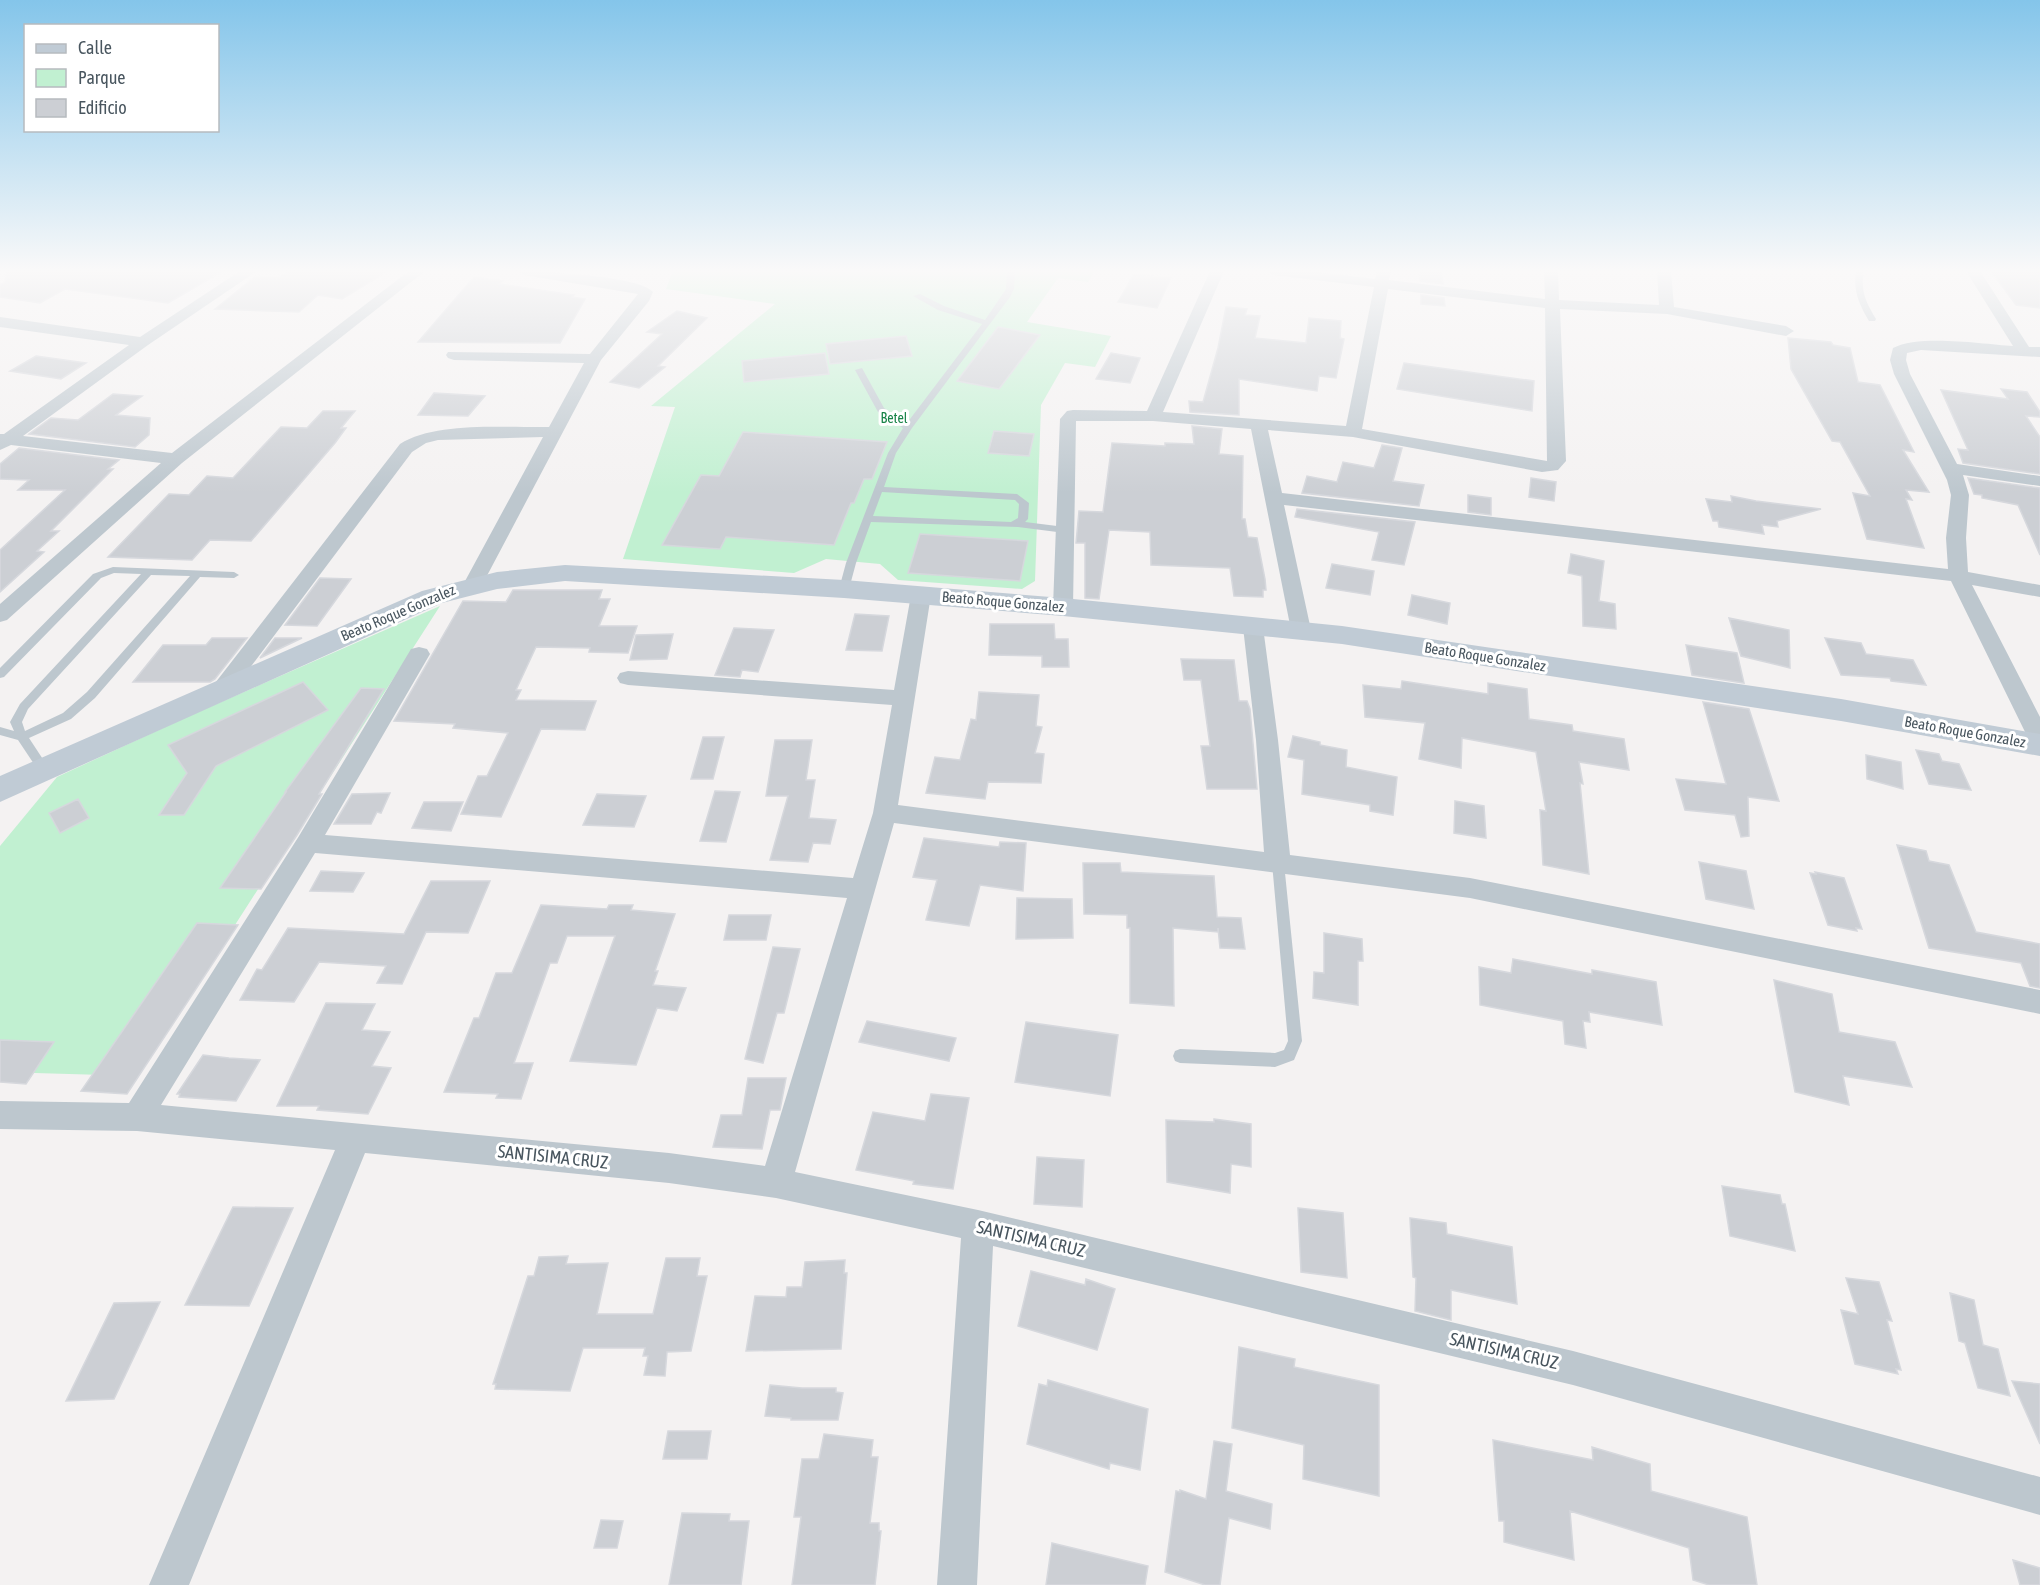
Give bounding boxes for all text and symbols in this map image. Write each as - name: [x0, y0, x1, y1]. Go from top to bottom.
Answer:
- legend: [24, 24, 219, 132]
- text: Calle: [78, 37, 112, 58]
- text: Parque: [78, 67, 126, 88]
- text: Edificio: [78, 97, 127, 118]
- park label: Betel: [881, 410, 908, 426]
- street label: Beato Roque Gonzalez: [338, 581, 458, 644]
- street label: Beato Roque Gonzalez: [941, 588, 1065, 615]
- street label: Beato Roque Gonzalez: [1423, 639, 1548, 675]
- street label: Beato Roque Gonzalez: [1903, 712, 2028, 751]
- street label: SANTISIMA CRUZ: [497, 1140, 609, 1173]
- street label: SANTISIMA CRUZ: [975, 1216, 1087, 1261]
- street label: SANTISIMA CRUZ: [1448, 1328, 1560, 1373]

